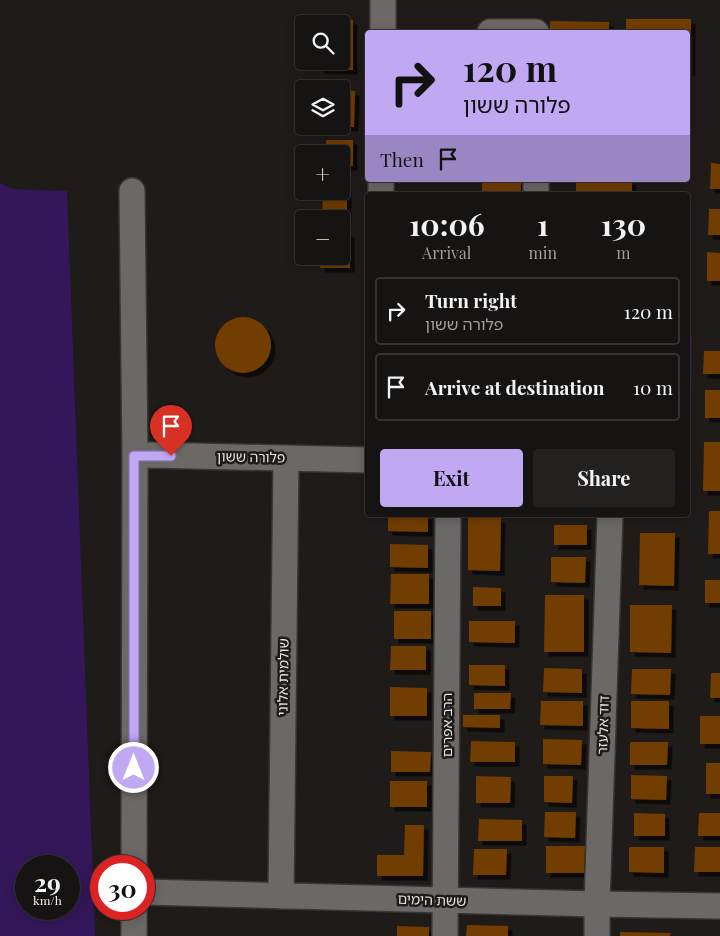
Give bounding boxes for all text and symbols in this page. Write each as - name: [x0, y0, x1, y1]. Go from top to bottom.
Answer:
- map controls: [295, 15, 350, 265]
- button: search: [295, 15, 350, 70]
- text: 120 m: [463, 44, 557, 91]
- icon: right: [380, 50, 445, 115]
- button: layers: [295, 80, 350, 135]
- text: פלורה ששון: [463, 89, 571, 119]
- button: +: [295, 145, 350, 200]
- icon: arrive: [434, 145, 462, 173]
- text: Then: [380, 146, 424, 172]
- text: 10:06: [409, 204, 485, 244]
- text: 1: [537, 204, 548, 244]
- text: 130: [601, 204, 646, 244]
- button: −: [295, 210, 350, 265]
- text: Arrival: [422, 242, 471, 263]
- text: min: [528, 242, 557, 263]
- text: m: [616, 242, 631, 263]
- text: Turn right: [425, 287, 517, 313]
- icon: right: [382, 297, 410, 325]
- text: 120 m: [624, 298, 673, 324]
- text: פלורה ששון: [425, 313, 503, 334]
- icon: arrive: [382, 373, 410, 401]
- text: Arrive at destination: [425, 374, 605, 400]
- text: 10 m: [633, 374, 673, 400]
- pin: [150, 405, 192, 456]
- icon: arrive: [157, 412, 185, 440]
- street label: פלורה ששון: [217, 446, 285, 467]
- button: Exit: [380, 449, 523, 507]
- button: Share: [533, 449, 675, 507]
- street label: שולמית אלוני: [272, 638, 293, 716]
- street label: הרב אפרים: [437, 693, 456, 757]
- street label: דוד אלעזר: [592, 695, 613, 755]
- position arrow: [107, 741, 159, 793]
- speed limit sign: 30: [90, 855, 155, 920]
- text: 29: [34, 865, 61, 898]
- street label: ששת הימים: [397, 889, 467, 910]
- text: km/h: [33, 892, 62, 908]

